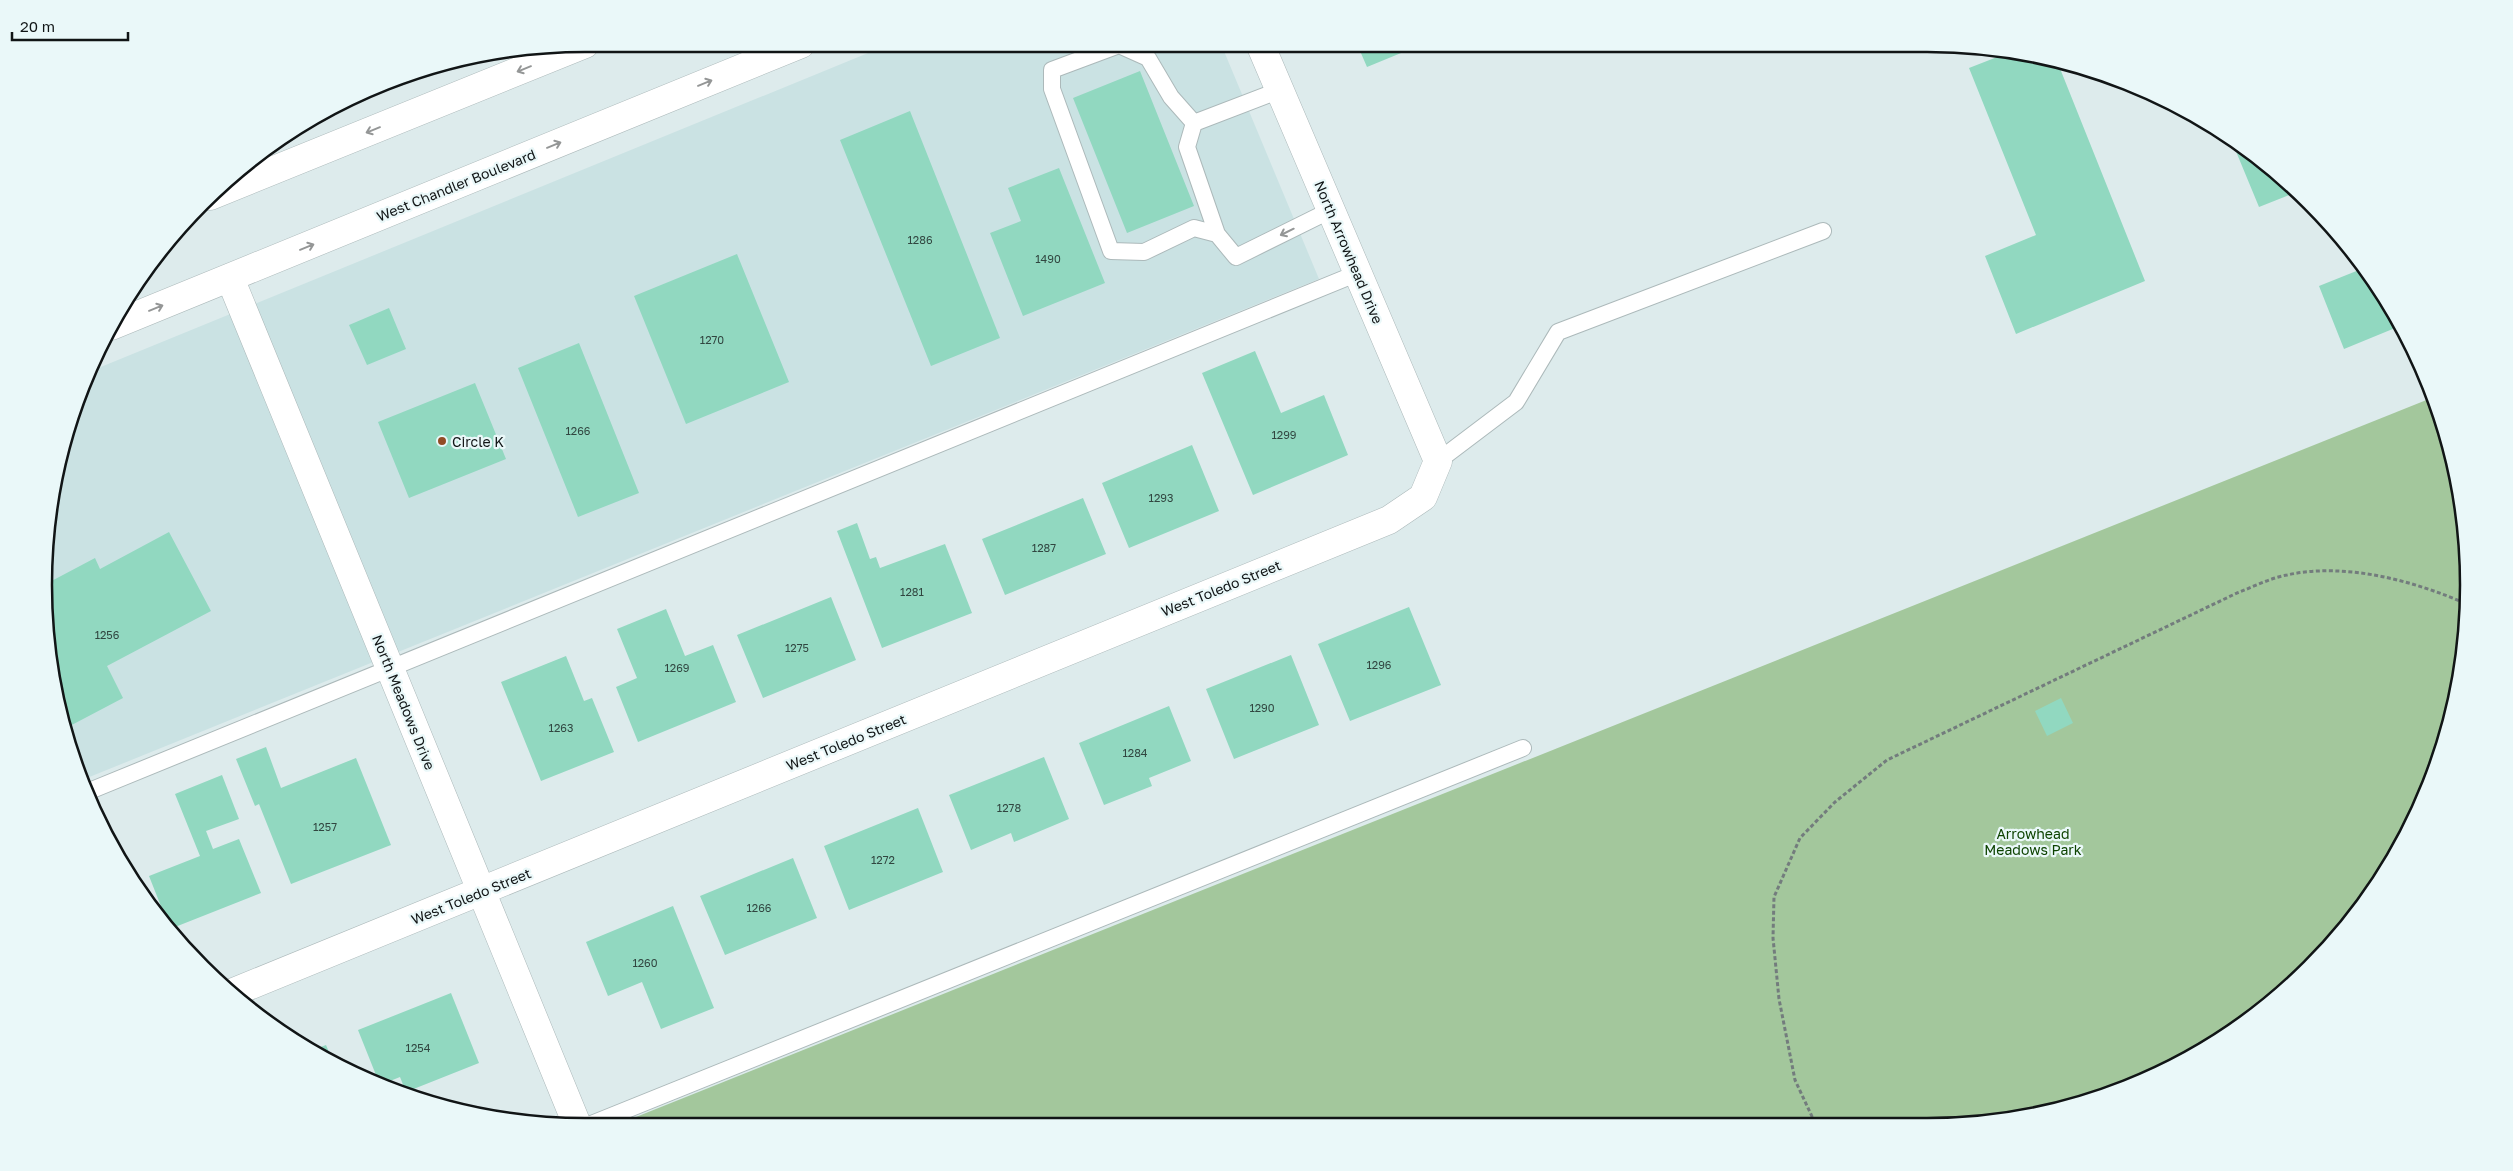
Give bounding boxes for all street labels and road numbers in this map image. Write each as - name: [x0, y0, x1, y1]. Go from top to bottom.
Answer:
- street label: West Chandler Boulevard: [374, 145, 538, 225]
- street label: North Arrowhead Drive: [1311, 178, 1387, 326]
- street label: West Toledo Street: [1159, 556, 1283, 620]
- street label: North Meadows Drive: [369, 632, 439, 772]
- street label: West Toledo Street: [784, 710, 908, 774]
- street label: West Toledo Street: [409, 864, 533, 928]

